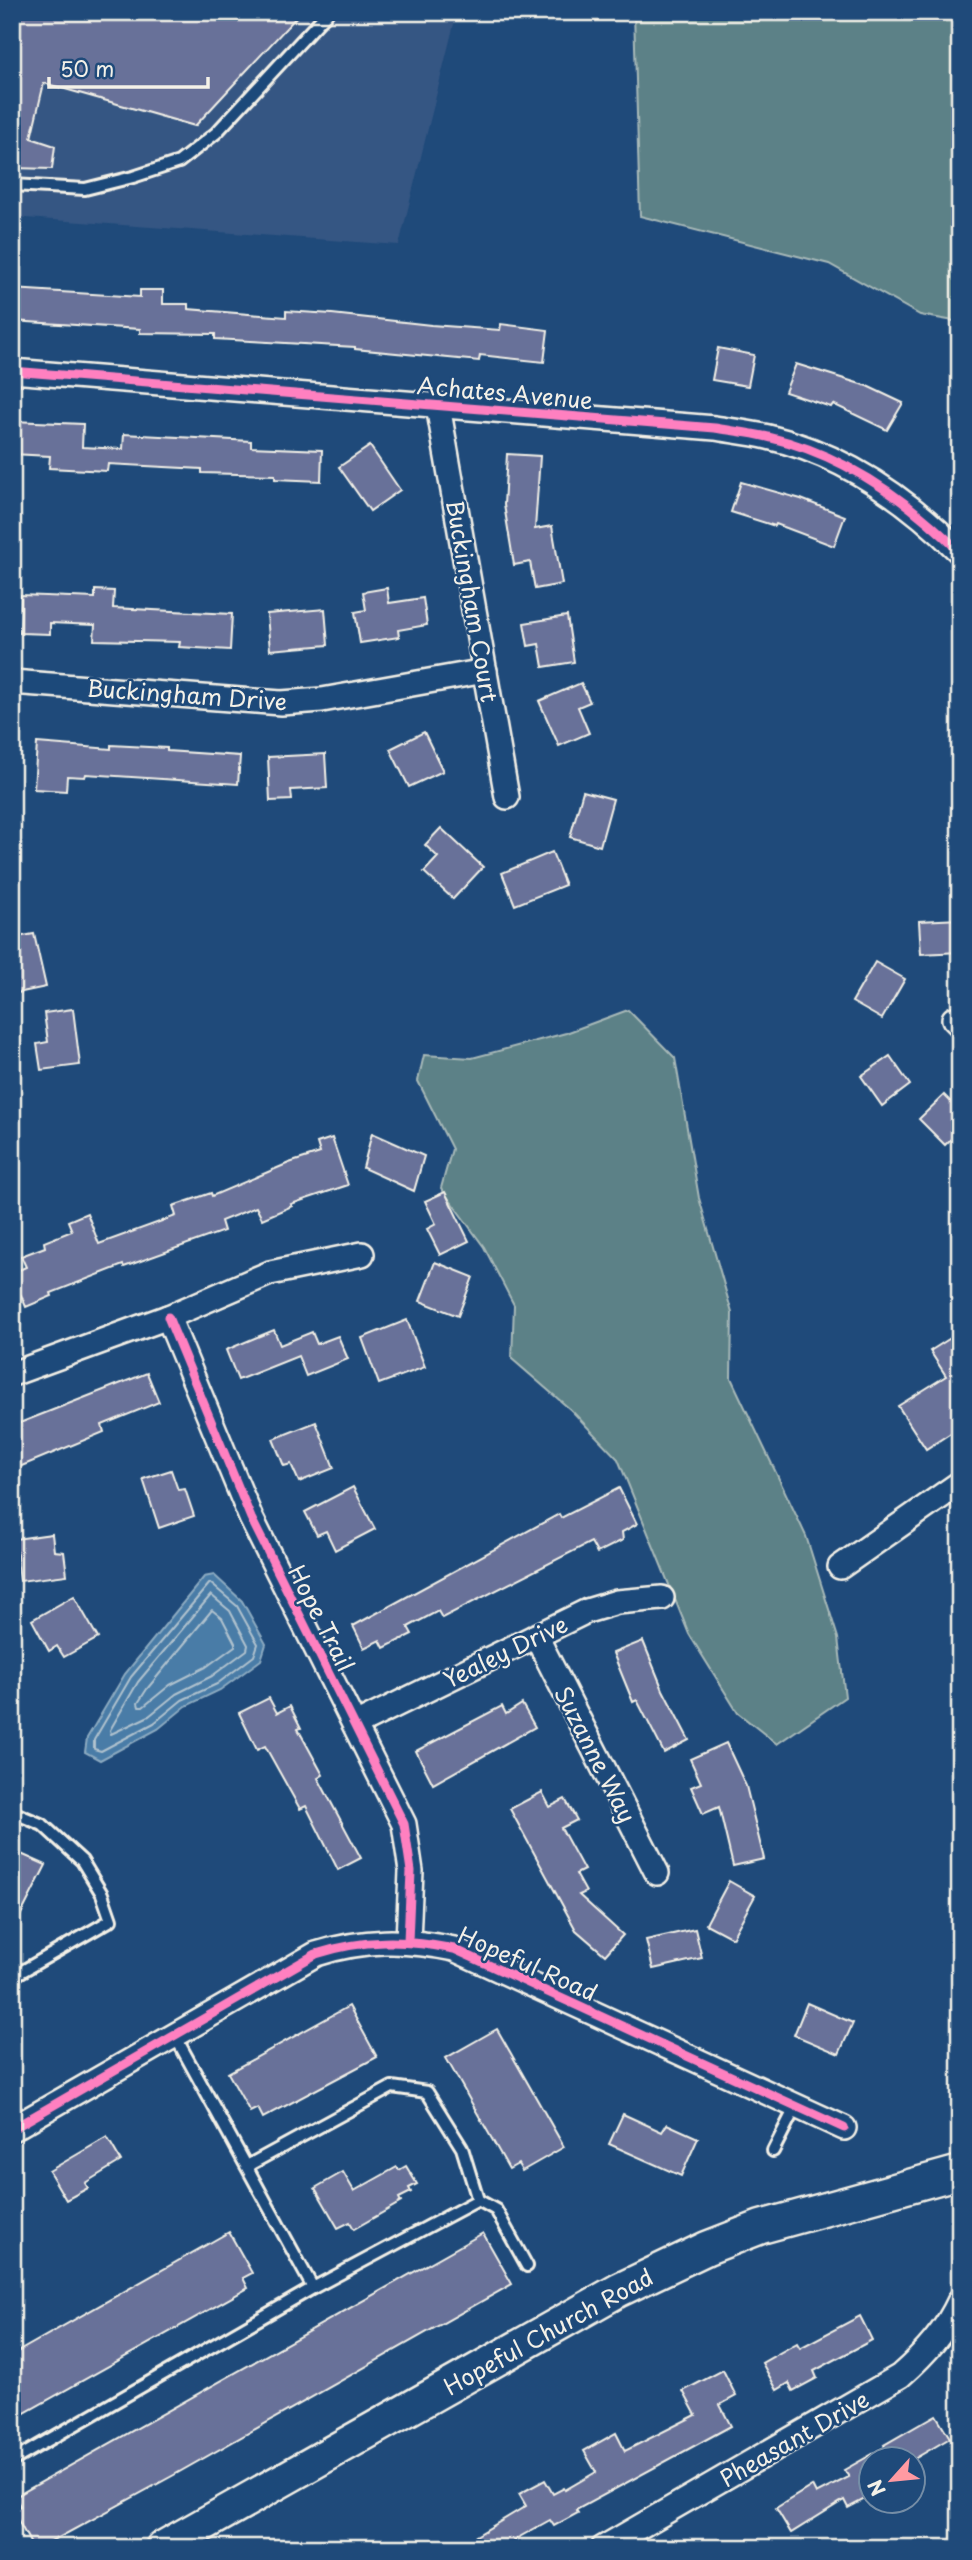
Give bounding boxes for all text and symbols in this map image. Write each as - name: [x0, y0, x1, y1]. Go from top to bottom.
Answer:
- scale bar: [49, 46, 208, 90]
- text: 50 m: [60, 52, 114, 84]
- street label: Achates Avenue: [416, 367, 594, 417]
- street label: Buckingham Court: [438, 497, 508, 705]
- street label: Buckingham Drive: [86, 670, 288, 718]
- street label: Hope Trail: [280, 1559, 364, 1677]
- street label: Yealey Drive: [437, 1606, 573, 1696]
- street label: Suzanne Way: [546, 1679, 646, 1829]
- street label: Hopeful Road: [453, 1917, 603, 2009]
- street label: Hopeful Church Road: [437, 2259, 659, 2403]
- street label: Pheasant Drive: [713, 2381, 875, 2495]
- north arrow: [856, 2444, 926, 2514]
- text: N: [860, 2475, 892, 2501]

